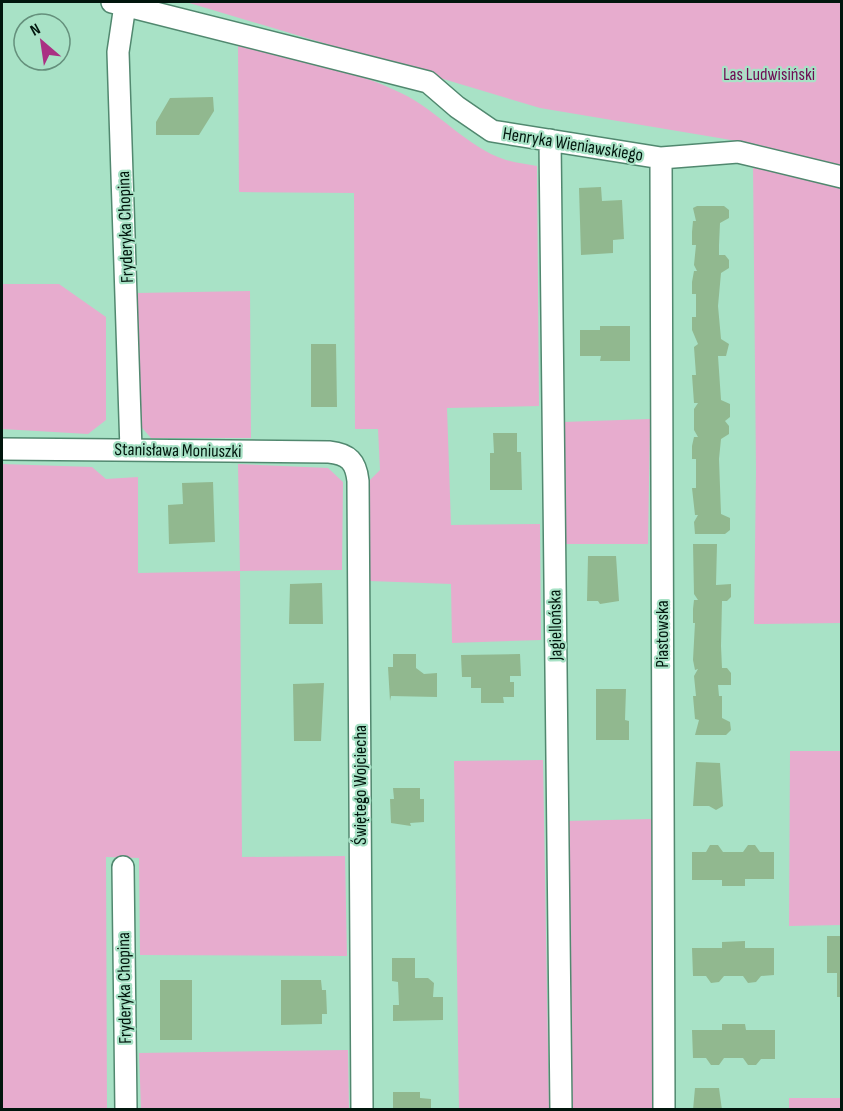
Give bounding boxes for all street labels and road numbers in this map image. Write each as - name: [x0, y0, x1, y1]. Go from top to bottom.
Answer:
- street label: Henryka Wieniawskiego: [501, 123, 645, 166]
- street label: Fryderyka Chopina: [113, 171, 138, 283]
- street label: Stanisława Moniuszki: [114, 439, 242, 462]
- street label: Jagiellońska: [544, 589, 567, 661]
- street label: Piastowska: [652, 600, 673, 668]
- street label: Świętego Wojciecha: [350, 725, 371, 845]
- street label: Fryderyka Chopina: [113, 932, 136, 1044]

